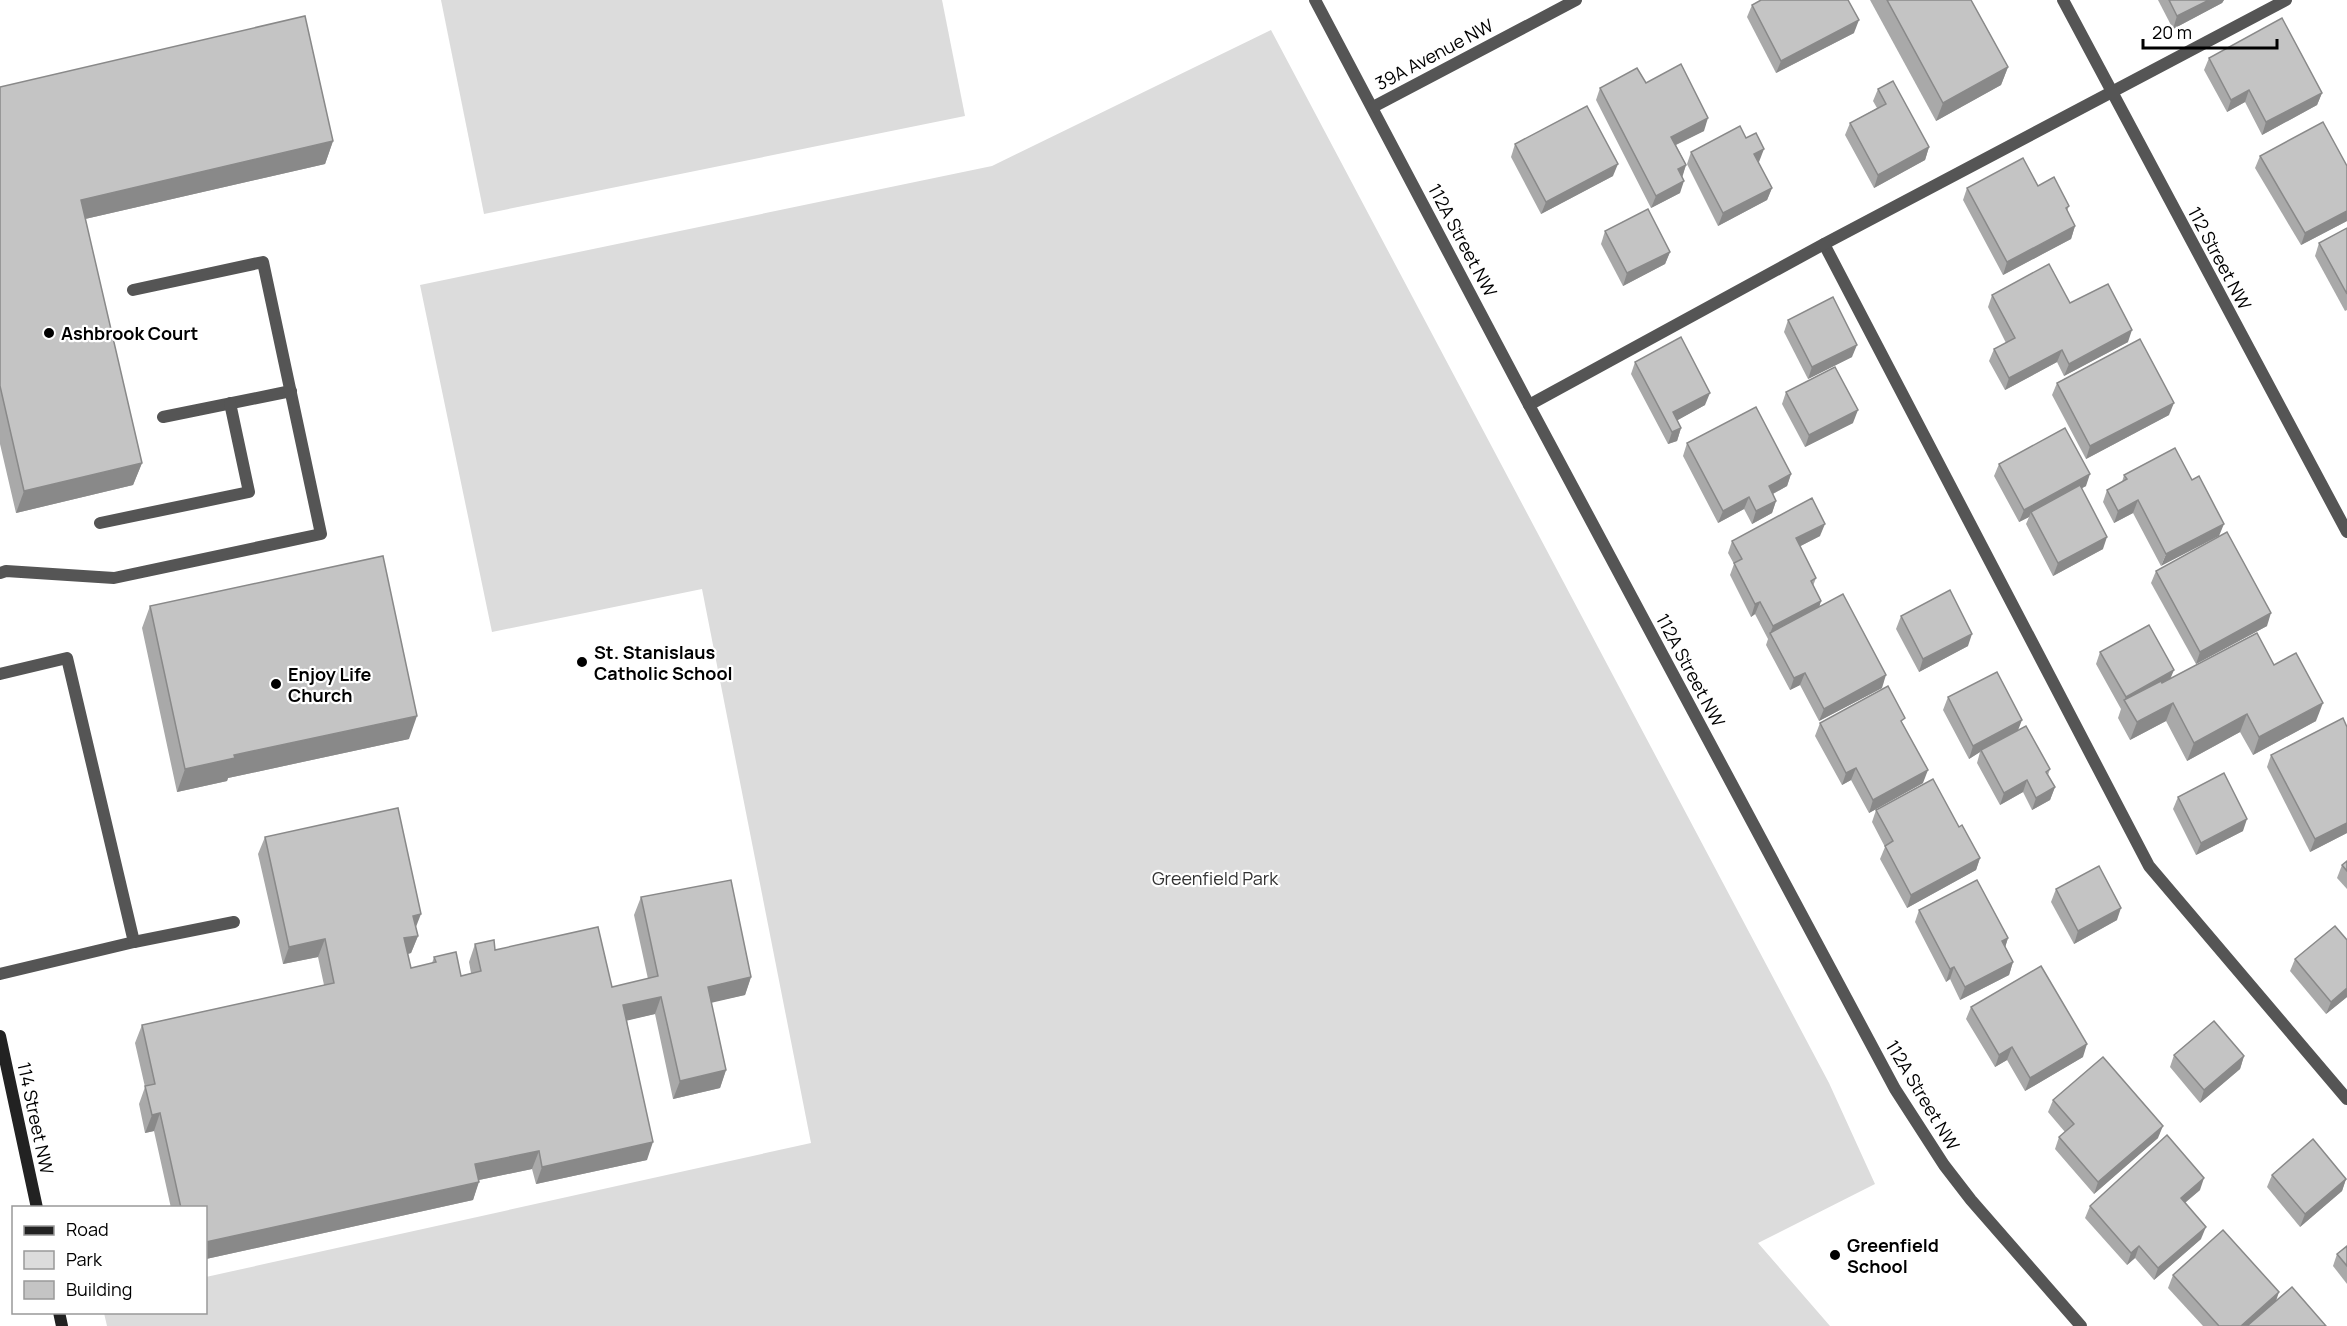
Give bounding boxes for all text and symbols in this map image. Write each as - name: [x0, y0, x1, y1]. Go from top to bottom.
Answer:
- scale bar: [2143, 12, 2276, 50]
- street label: 39A Avenue NW: [1371, 13, 1497, 95]
- text: 20 m: [2152, 20, 2192, 44]
- street label: 112A Street NW: [1423, 179, 1503, 301]
- street label: 112 Street NW: [2183, 202, 2257, 314]
- place label: Ashbrook Court: [61, 321, 198, 345]
- marker: Ashbrook Court: [42, 326, 56, 340]
- street label: 112A Street NW: [1651, 609, 1731, 731]
- place label: St. Stanislaus Catholic School: [594, 640, 733, 685]
- marker: St. Stanislaus Catholic School: [575, 655, 589, 669]
- place label: Enjoy Life Church: [288, 662, 372, 707]
- marker: Enjoy Life Church: [269, 677, 283, 691]
- park label: Greenfield Park: [1152, 866, 1279, 890]
- street label: 112A Street NW: [1881, 1035, 1965, 1155]
- street label: 114 Street NW: [12, 1060, 60, 1176]
- legend: [12, 1206, 207, 1314]
- text: Road: [66, 1217, 109, 1241]
- place label: Greenfield School: [1847, 1233, 1939, 1278]
- text: Park: [66, 1247, 103, 1271]
- marker: Greenfield School: [1828, 1248, 1842, 1262]
- text: Building: [66, 1277, 132, 1301]

